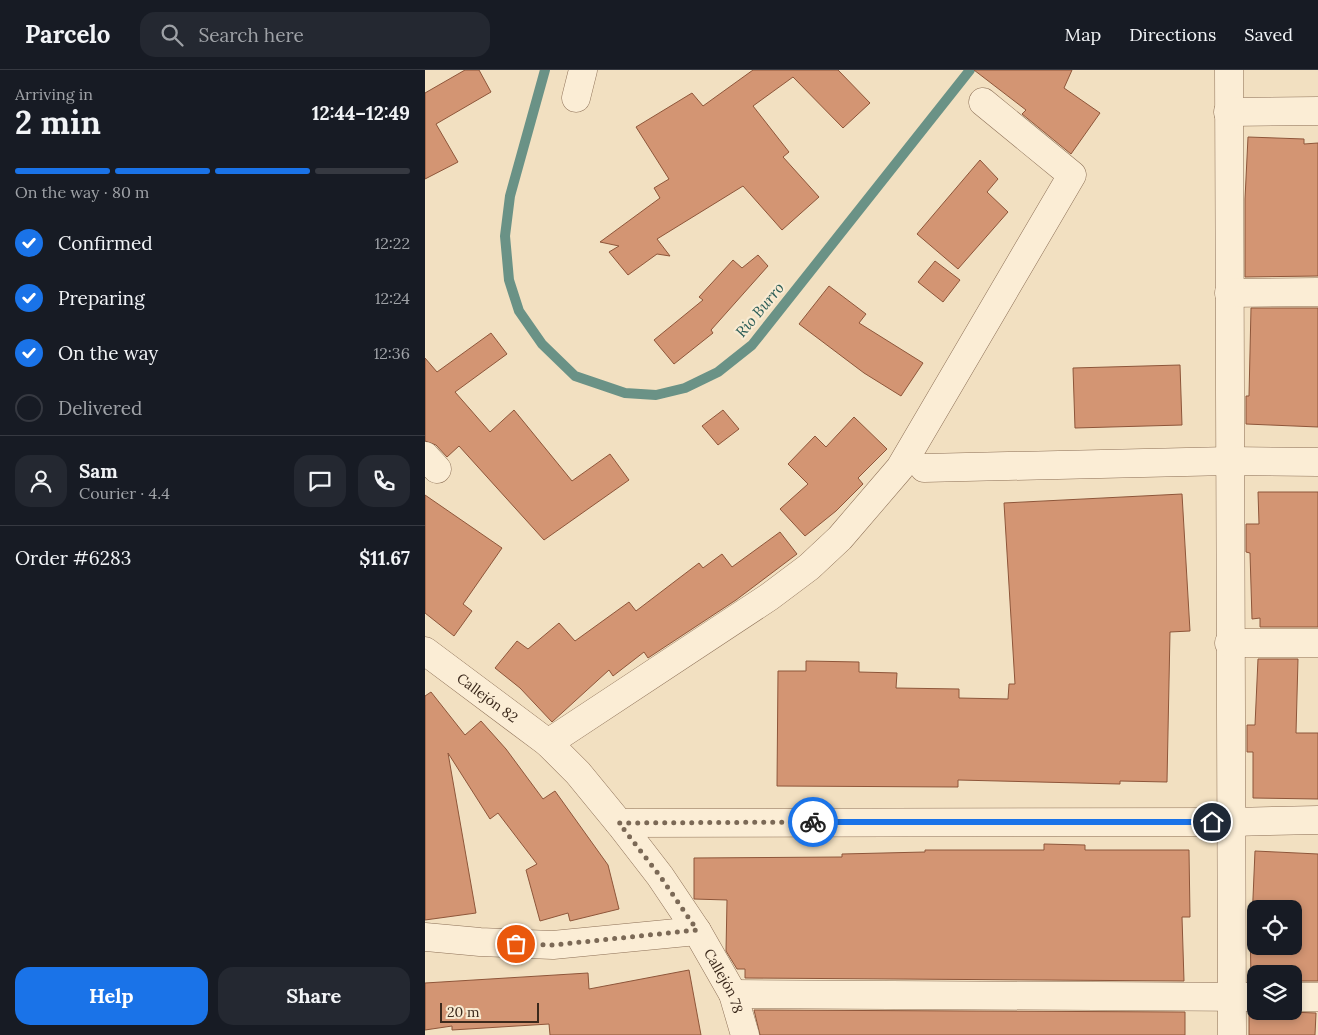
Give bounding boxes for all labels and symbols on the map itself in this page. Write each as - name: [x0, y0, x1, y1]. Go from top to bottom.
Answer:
- water label: Rio Burro: [731, 278, 788, 341]
- street label: Callejón 82: [453, 669, 522, 726]
- courier: [788, 797, 838, 847]
- pin: [1191, 801, 1233, 843]
- pin: [495, 923, 537, 965]
- street label: Callejón 78: [700, 945, 747, 1016]
- scale bar: [440, 1000, 539, 1023]

